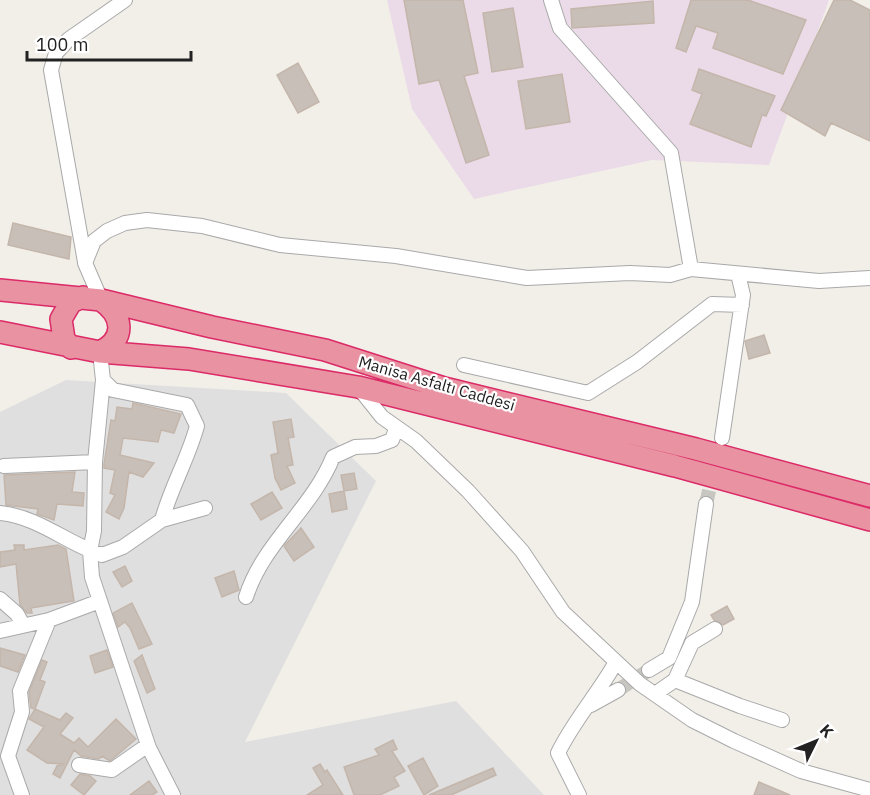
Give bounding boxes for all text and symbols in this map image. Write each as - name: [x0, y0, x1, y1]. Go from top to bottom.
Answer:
- scale bar: [27, 24, 190, 62]
- text: 100 m: [36, 33, 88, 56]
- street label: Manisa Asfaltı Caddesi: [357, 351, 517, 415]
- north arrow: [786, 711, 846, 771]
- text: K: [816, 720, 838, 742]

